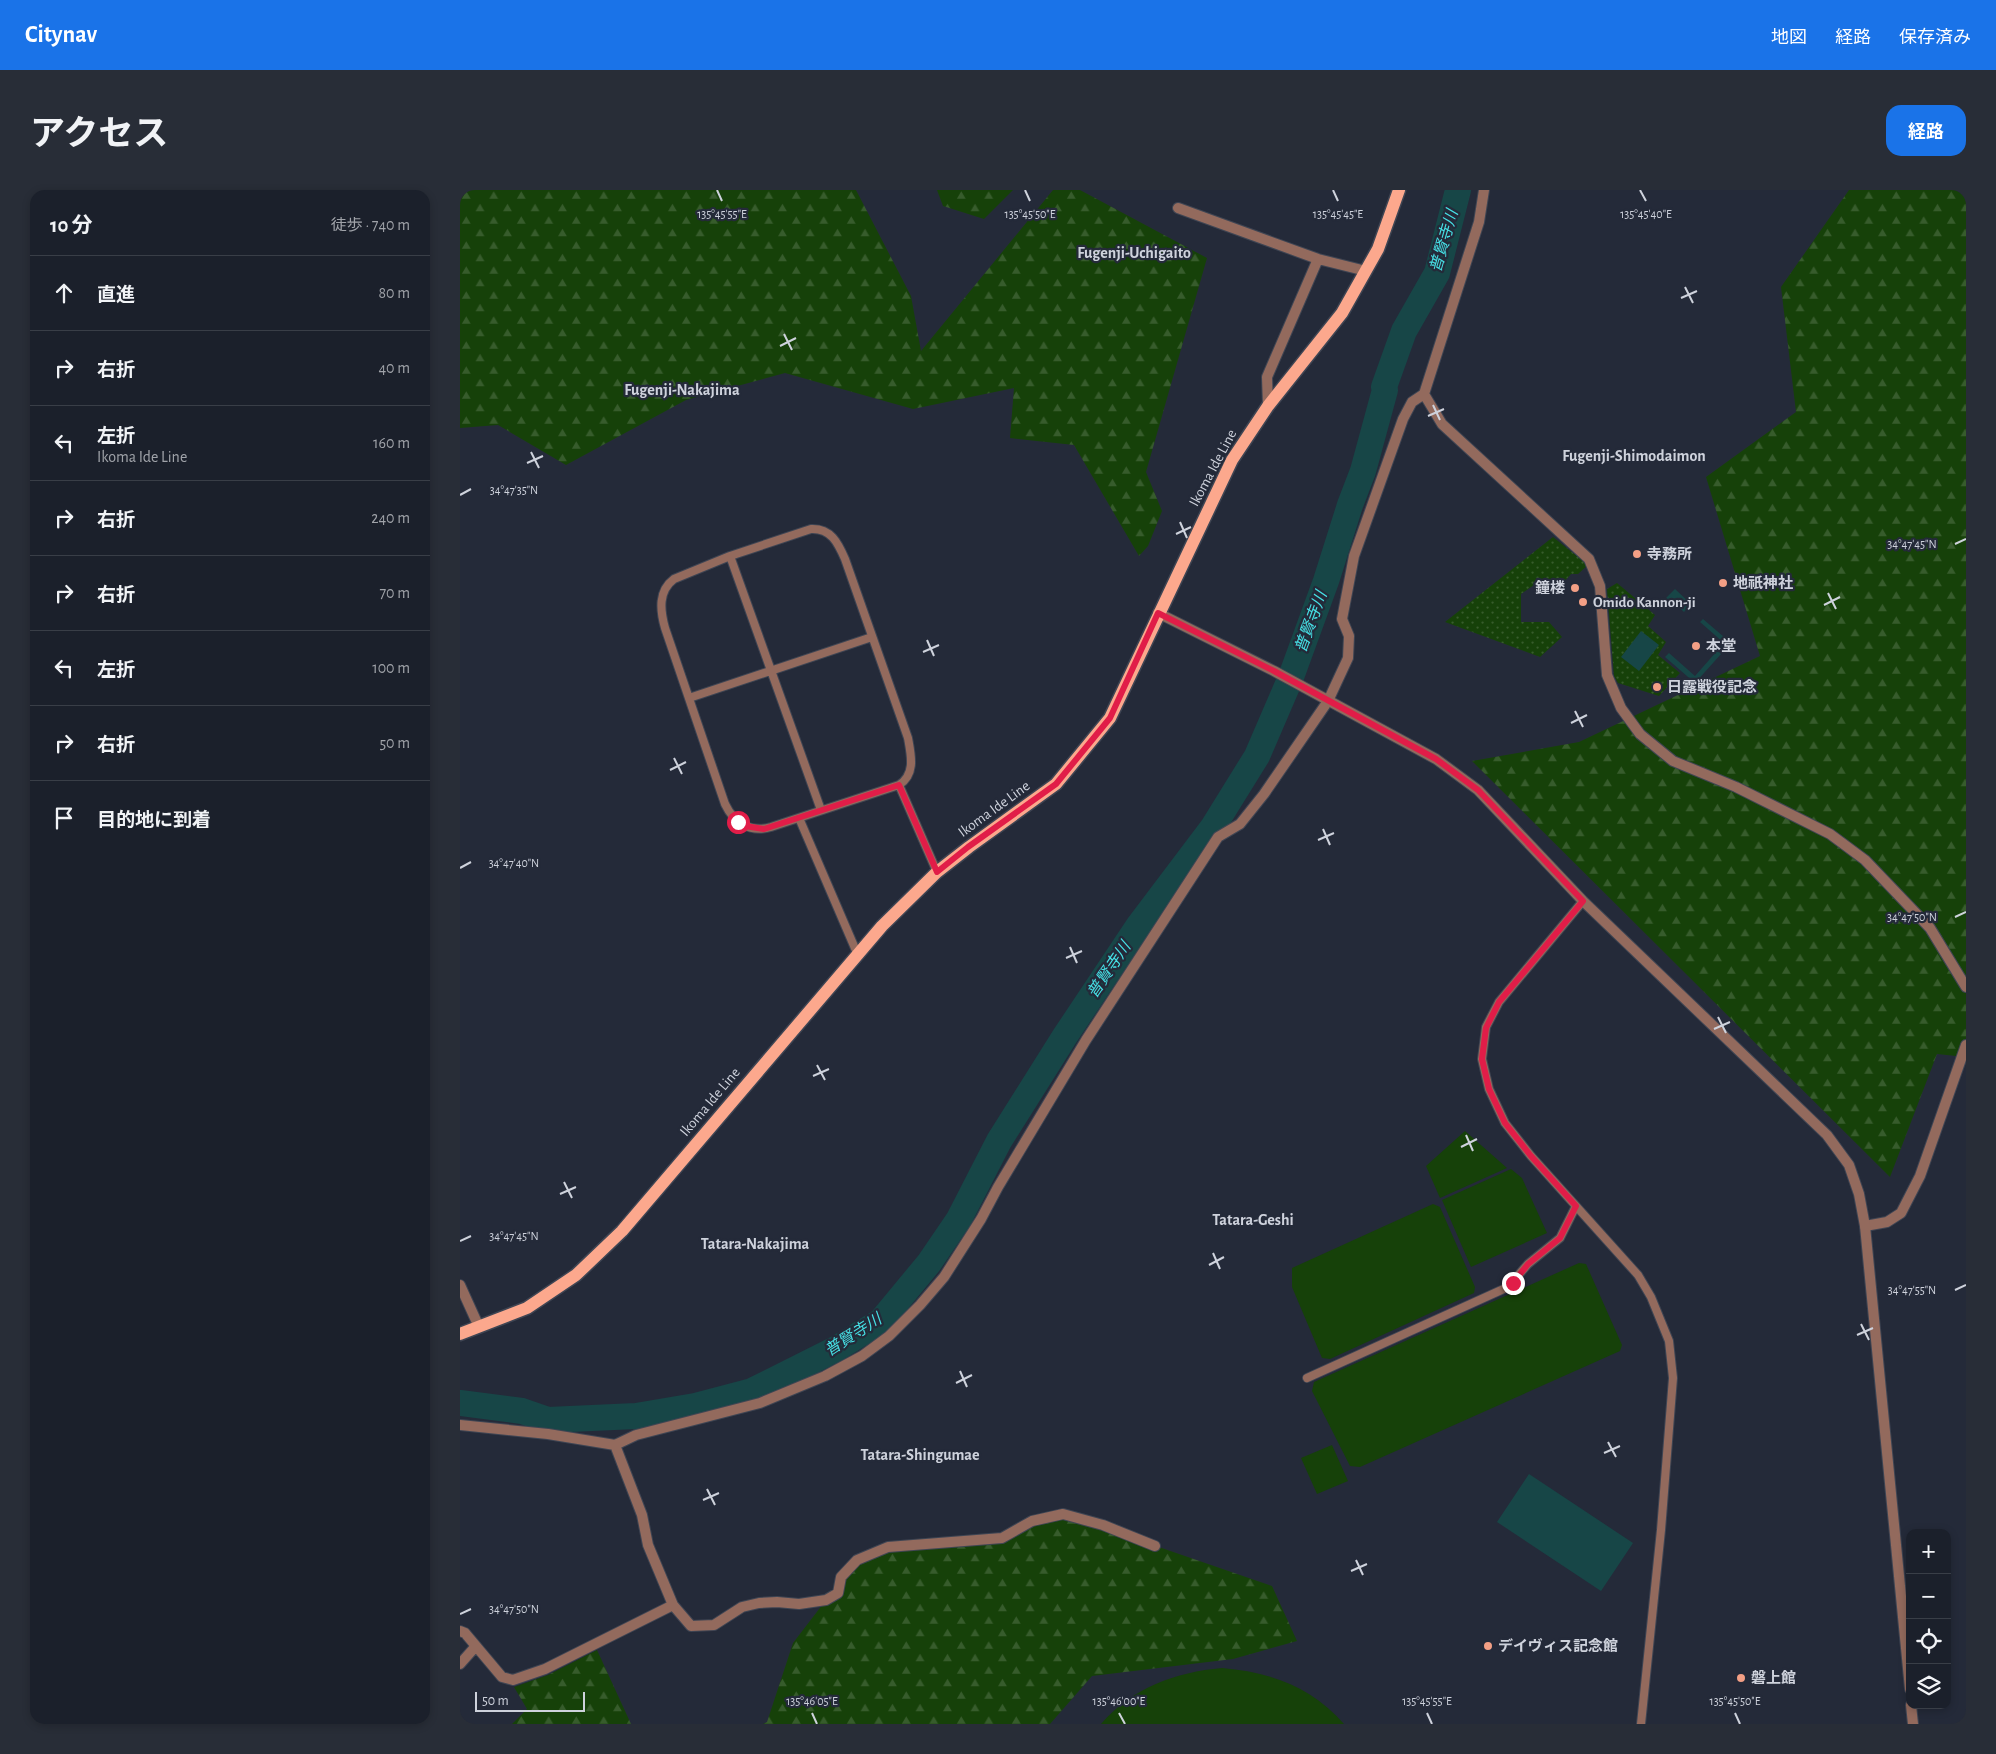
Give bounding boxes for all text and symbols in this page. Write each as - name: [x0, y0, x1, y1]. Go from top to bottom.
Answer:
- text: Citynav: [25, 23, 97, 47]
- text: 地図: [1771, 29, 1807, 47]
- text: 経路: [1835, 29, 1871, 47]
- text: 保存済み: [1899, 29, 1971, 47]
- button: 経路: [1886, 105, 1966, 156]
- text: アクセス: [30, 117, 168, 152]
- water label: 普賢寺川: [1427, 206, 1461, 274]
- text: 135°45'55"E: [697, 208, 747, 220]
- text: 135°45'50"E: [1005, 208, 1056, 220]
- text: 135°45'45"E: [1313, 208, 1363, 220]
- text: 135°45'40"E: [1620, 208, 1672, 220]
- text: 10 分: [50, 215, 93, 236]
- text: 徒歩 · 740 m: [331, 217, 410, 233]
- district label: Fugenji-Uchigaito: [1077, 245, 1191, 262]
- icon: ahead: [50, 279, 78, 307]
- text: 80 m: [379, 285, 410, 301]
- text: 直進: [97, 286, 135, 305]
- icon: right: [50, 354, 78, 382]
- text: 40 m: [378, 360, 410, 376]
- text: 右折: [97, 361, 135, 380]
- district label: Fugenji-Nakajima: [624, 382, 740, 399]
- text: 左折: [97, 427, 135, 446]
- street label: Ikoma Ide Line: [1187, 427, 1240, 509]
- icon: left: [50, 429, 78, 457]
- text: 160 m: [373, 435, 410, 451]
- district label: Fugenji-Shimodaimon: [1562, 448, 1706, 465]
- text: Ikoma Ide Line: [97, 449, 187, 465]
- text: 34°47'35"N: [490, 484, 538, 496]
- icon: right: [50, 504, 78, 532]
- text: 240 m: [371, 510, 410, 526]
- text: 右折: [97, 511, 135, 530]
- text: 34°47'45"N: [1887, 538, 1937, 550]
- place label: 寺務所: [1647, 546, 1692, 562]
- marker: 寺務所: [1631, 548, 1643, 560]
- place label: 地祇神社: [1733, 574, 1793, 591]
- marker: 地祇神社: [1717, 577, 1729, 589]
- icon: right: [50, 579, 78, 607]
- place label: 鐘楼: [1535, 579, 1565, 596]
- marker: 鐘楼: [1569, 582, 1581, 594]
- text: 70 m: [379, 585, 410, 601]
- text: 右折: [97, 586, 135, 605]
- water label: 普賢寺川: [1292, 587, 1330, 655]
- place label: Omido Kannon-ji: [1593, 595, 1696, 610]
- marker: Omido Kannon-ji: [1577, 596, 1589, 608]
- place label: 本堂: [1706, 638, 1736, 654]
- marker: 本堂: [1690, 640, 1702, 652]
- icon: left: [50, 654, 78, 682]
- text: 100 m: [372, 660, 410, 676]
- text: 左折: [97, 661, 135, 680]
- place label: 日露戦役記念: [1667, 678, 1757, 695]
- marker: 日露戦役記念: [1651, 681, 1663, 693]
- icon: right: [50, 729, 78, 757]
- text: 50 m: [379, 735, 410, 751]
- text: 右折: [97, 736, 135, 755]
- street label: Ikoma Ide Line: [955, 778, 1033, 840]
- icon: arrive: [50, 804, 78, 832]
- text: 目的地に到着: [97, 811, 211, 830]
- route start: [727, 811, 750, 834]
- text: 34°47'40"N: [489, 857, 539, 869]
- text: 34°47'50"N: [1887, 911, 1937, 923]
- water label: 普賢寺川: [1084, 937, 1135, 1001]
- street label: Ikoma Ide Line: [677, 1065, 743, 1139]
- district label: Tatara-Geshi: [1212, 1212, 1294, 1228]
- text: 34°47'45"N: [489, 1230, 539, 1242]
- district label: Tatara-Nakajima: [701, 1236, 810, 1253]
- route end: [1502, 1272, 1525, 1295]
- text: 34°47'55"N: [1888, 1284, 1936, 1296]
- water label: 普賢寺川: [821, 1309, 886, 1359]
- district label: Tatara-Shingumae: [860, 1447, 980, 1463]
- map controls: [1906, 1529, 1951, 1709]
- button: +: [1906, 1529, 1951, 1574]
- button: −: [1906, 1574, 1951, 1619]
- text: 34°47'50"N: [489, 1603, 539, 1615]
- button: locate: [1906, 1619, 1951, 1664]
- place label: デイヴィス記念館: [1498, 1638, 1618, 1654]
- marker: デイヴィス記念館: [1482, 1640, 1494, 1652]
- button: layers: [1906, 1664, 1951, 1709]
- place label: 磐上館: [1751, 1669, 1796, 1686]
- marker: 磐上館: [1735, 1672, 1747, 1684]
- scale bar: [475, 1689, 585, 1712]
- text: 50 m: [482, 1694, 509, 1708]
- text: 135°46'05"E: [786, 1695, 838, 1707]
- text: 135°46'00"E: [1093, 1695, 1146, 1707]
- text: 135°45'55"E: [1402, 1695, 1452, 1707]
- text: 135°45'50"E: [1710, 1695, 1761, 1707]

